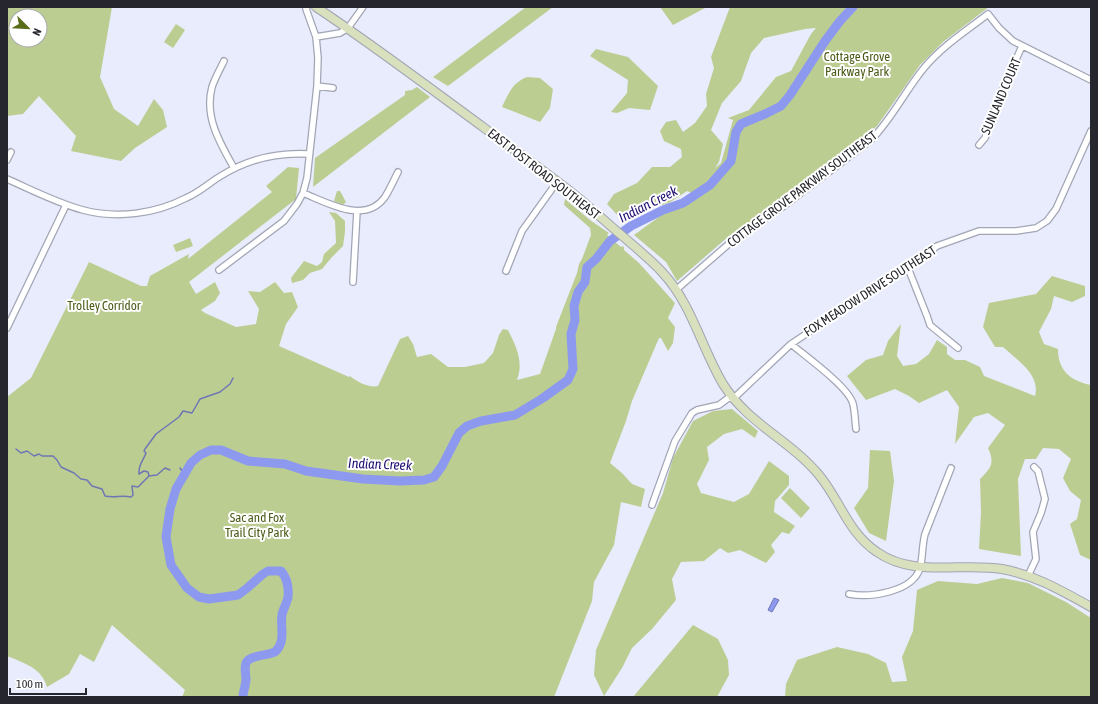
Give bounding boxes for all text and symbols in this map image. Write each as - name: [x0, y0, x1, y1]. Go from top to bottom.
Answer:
- north arrow: [8, 8, 48, 48]
- text: N: [30, 27, 44, 37]
- park label: Cottage Grove Parkway Park: [824, 49, 890, 79]
- street label: SUNLAND COURT: [978, 55, 1024, 137]
- street label: EAST POST ROAD SOUTHEAST: [485, 126, 603, 223]
- street label: COTTAGE GROVE PARKWAY SOUTHEAST: [724, 128, 880, 250]
- water label: Indian Creek: [616, 182, 681, 226]
- street label: FOX MEADOW DRIVE SOUTHEAST: [801, 242, 939, 339]
- park label: Trolley Corridor: [67, 298, 141, 313]
- water label: Indian Creek: [348, 455, 413, 473]
- park label: Sac and Fox Trail City Park: [225, 510, 289, 540]
- scale bar: [10, 670, 86, 696]
- text: 100 m: [16, 677, 43, 691]

